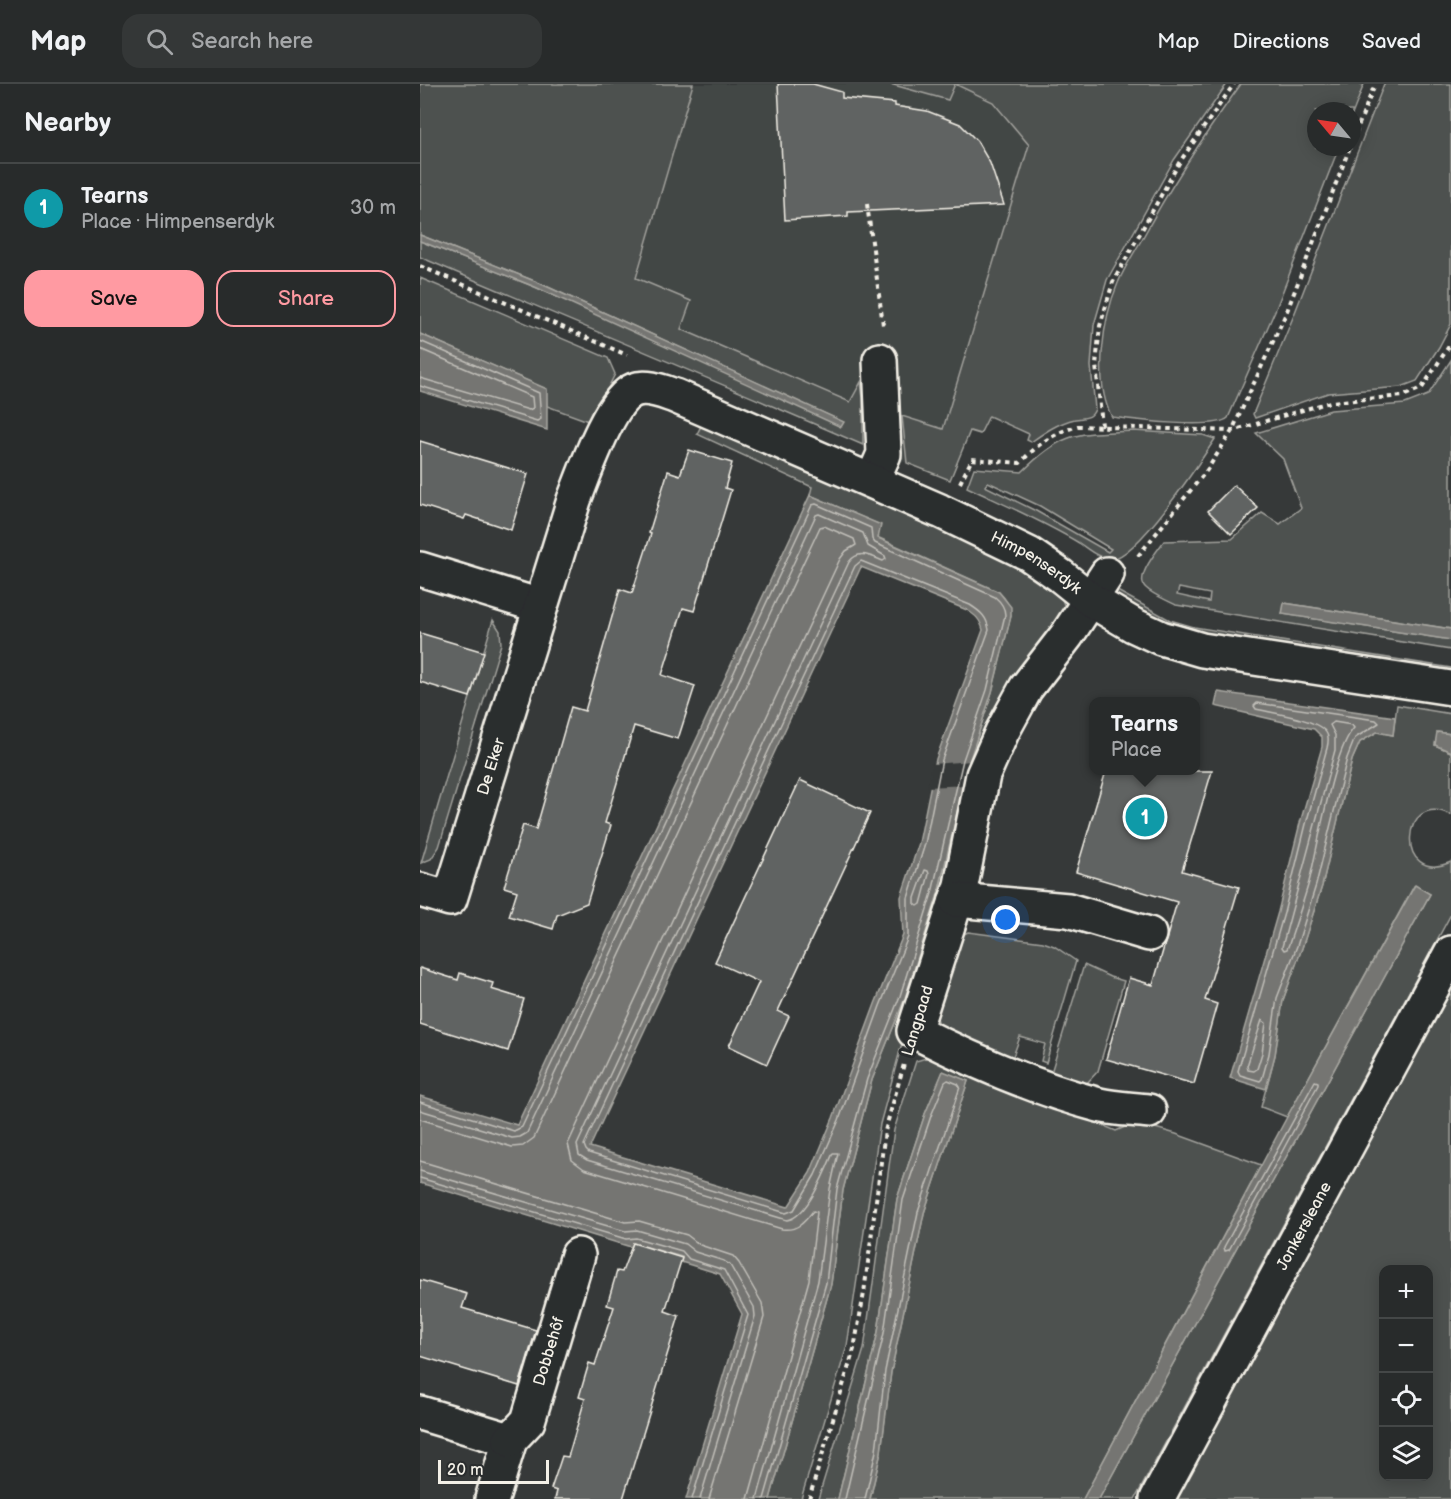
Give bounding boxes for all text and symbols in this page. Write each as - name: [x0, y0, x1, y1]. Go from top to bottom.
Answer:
- search box: [122, 14, 542, 68]
- text: Map: [30, 25, 86, 58]
- icon: search: [143, 25, 176, 58]
- text: Search here: [191, 28, 313, 55]
- text: Map: [1157, 29, 1200, 54]
- text: Directions: [1233, 29, 1329, 54]
- text: Saved: [1362, 29, 1421, 54]
- north arrow: [1307, 102, 1361, 156]
- text: Nearby: [24, 108, 111, 139]
- text: Tearns: [81, 183, 148, 210]
- text: 1: [39, 196, 48, 220]
- text: 30 m: [350, 196, 396, 220]
- text: Place · Himpenserdyk: [81, 210, 274, 234]
- button: Save: [24, 270, 204, 327]
- button: Share: [216, 270, 396, 327]
- street label: Himpenserdyk: [988, 528, 1085, 598]
- popup: [1089, 697, 1200, 775]
- text: Tearns: [1111, 711, 1178, 738]
- street label: De Eker: [473, 736, 509, 797]
- text: Place: [1111, 738, 1162, 762]
- pin: 1: [1126, 794, 1164, 840]
- your location: [991, 905, 1020, 934]
- street label: Langpaad: [898, 984, 938, 1058]
- street label: Jonkersleane: [1272, 1178, 1336, 1273]
- map controls: [1379, 1265, 1433, 1481]
- button: +: [1379, 1265, 1433, 1319]
- street label: Dobbehôf: [530, 1315, 568, 1388]
- button: −: [1379, 1319, 1433, 1373]
- button: locate: [1379, 1373, 1433, 1427]
- button: layers: [1379, 1427, 1433, 1481]
- scale bar: [438, 1457, 549, 1484]
- text: 20 m: [447, 1461, 483, 1480]

